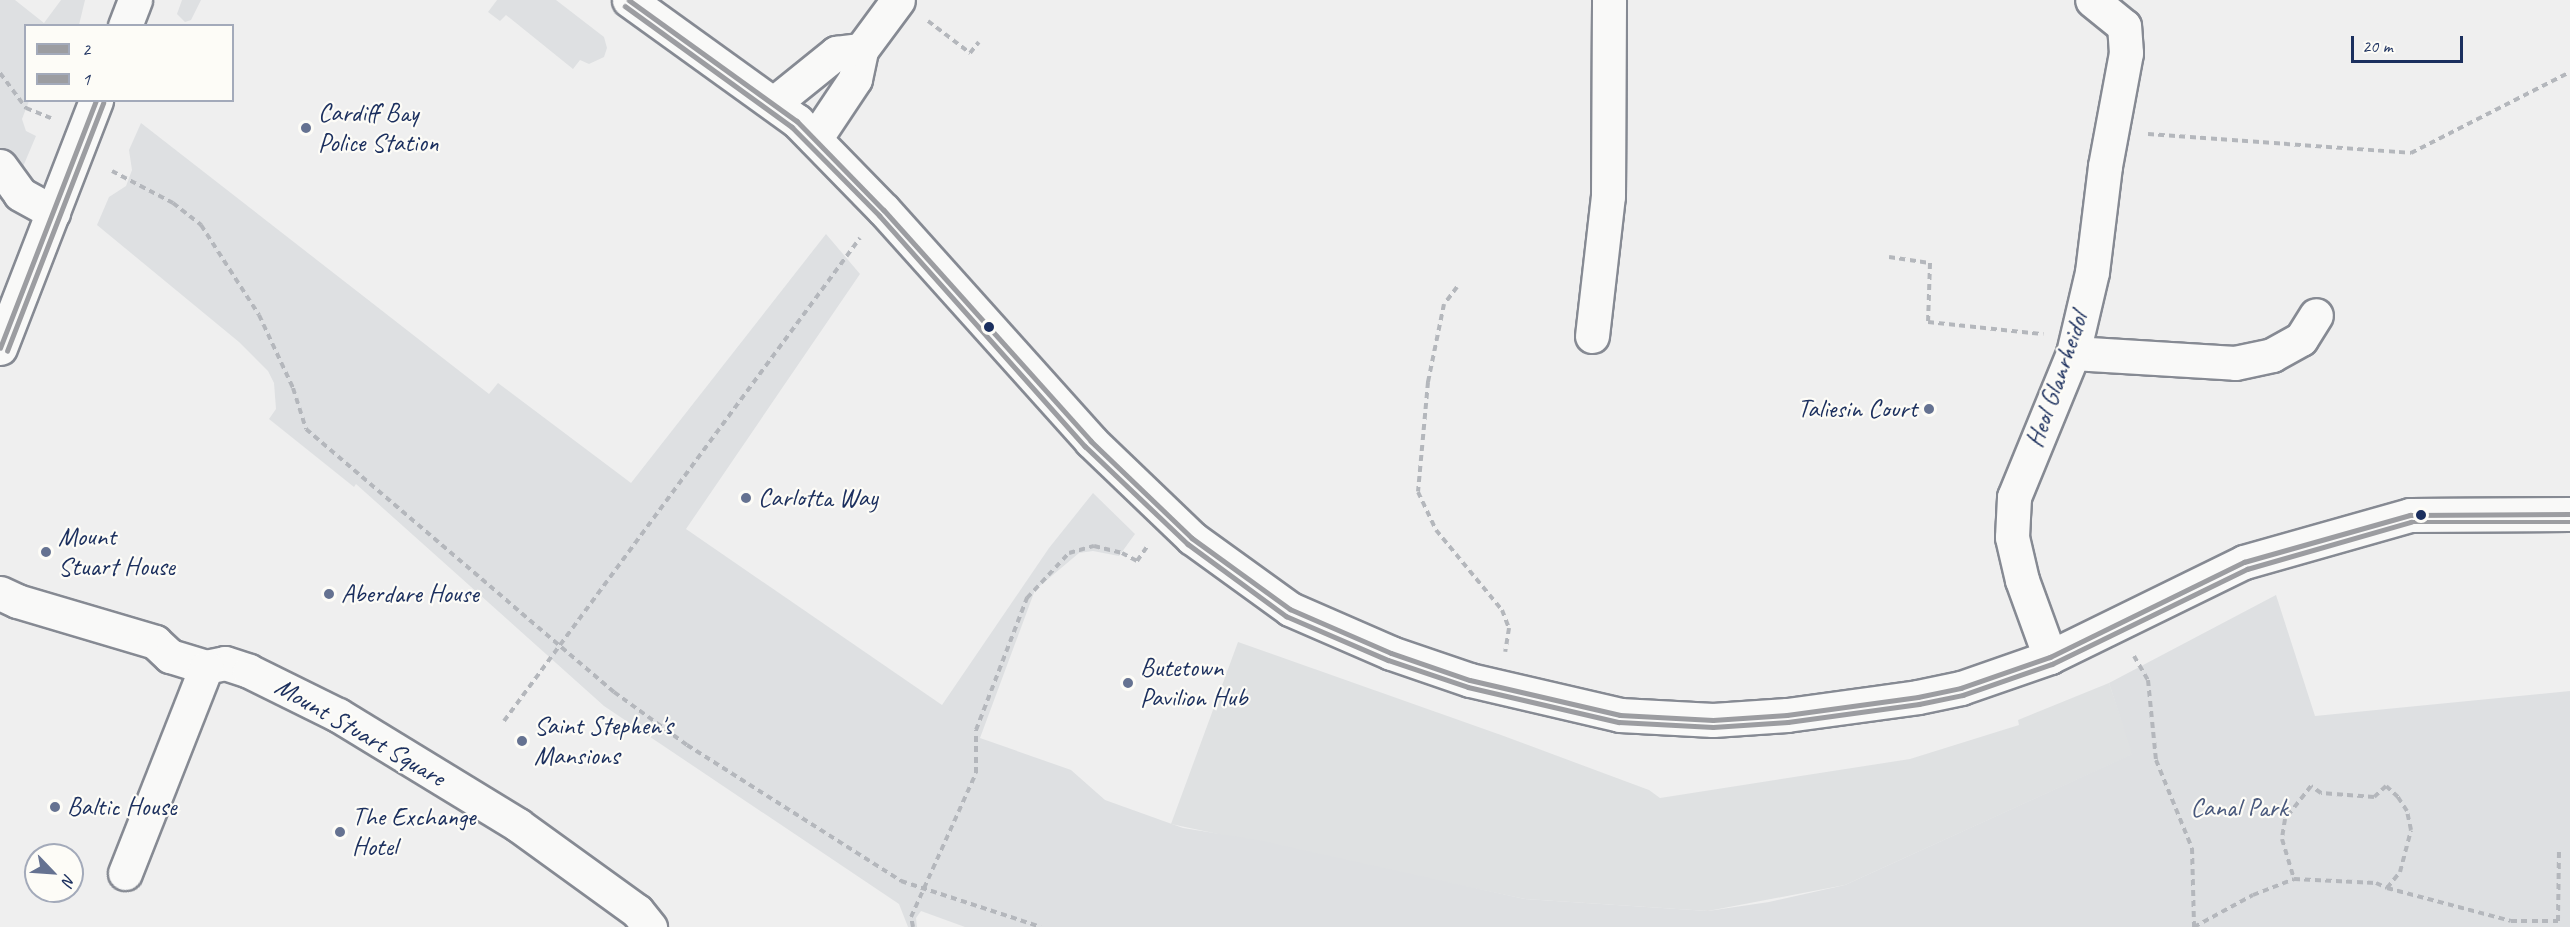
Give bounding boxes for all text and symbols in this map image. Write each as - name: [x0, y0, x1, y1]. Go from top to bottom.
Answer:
- legend: [24, 24, 234, 102]
- scale bar: [2354, 24, 2466, 62]
- text: 20 m: [2362, 35, 2393, 57]
- text: 2: [82, 38, 90, 60]
- text: 1: [82, 68, 90, 90]
- place label: Cardiff Bay Police Station: [318, 97, 439, 158]
- marker: Cardiff Bay Police Station: [299, 121, 313, 135]
- street label: Heol Glanrheidol: [2019, 308, 2095, 452]
- unlabelled marker: [983, 321, 995, 333]
- place label: Taliesin Court: [1798, 393, 1917, 425]
- marker: Taliesin Court: [1922, 402, 1936, 416]
- place label: Carlotta Way: [758, 482, 877, 514]
- marker: Carlotta Way: [739, 491, 753, 505]
- unlabelled marker: [2415, 509, 2427, 521]
- place label: Mount Stuart House: [58, 521, 175, 582]
- marker: Mount Stuart House: [39, 545, 53, 559]
- place label: Aberdare House: [341, 578, 479, 610]
- marker: Aberdare House: [322, 587, 336, 601]
- place label: Butetown Pavilion Hub: [1140, 652, 1247, 714]
- street label: Mount Stuart Square: [270, 671, 450, 793]
- marker: Butetown Pavilion Hub: [1121, 676, 1135, 690]
- place label: Saint Stephen's Mansions: [534, 710, 673, 772]
- marker: Saint Stephen's Mansions: [515, 734, 529, 748]
- place label: Baltic House: [67, 791, 176, 823]
- park label: Canal Park: [2190, 792, 2288, 824]
- marker: Baltic House: [48, 800, 62, 814]
- place label: The Exchange Hotel: [352, 801, 476, 862]
- marker: The Exchange Hotel: [333, 825, 347, 839]
- north arrow: [24, 843, 84, 903]
- text: N: [57, 871, 80, 888]

